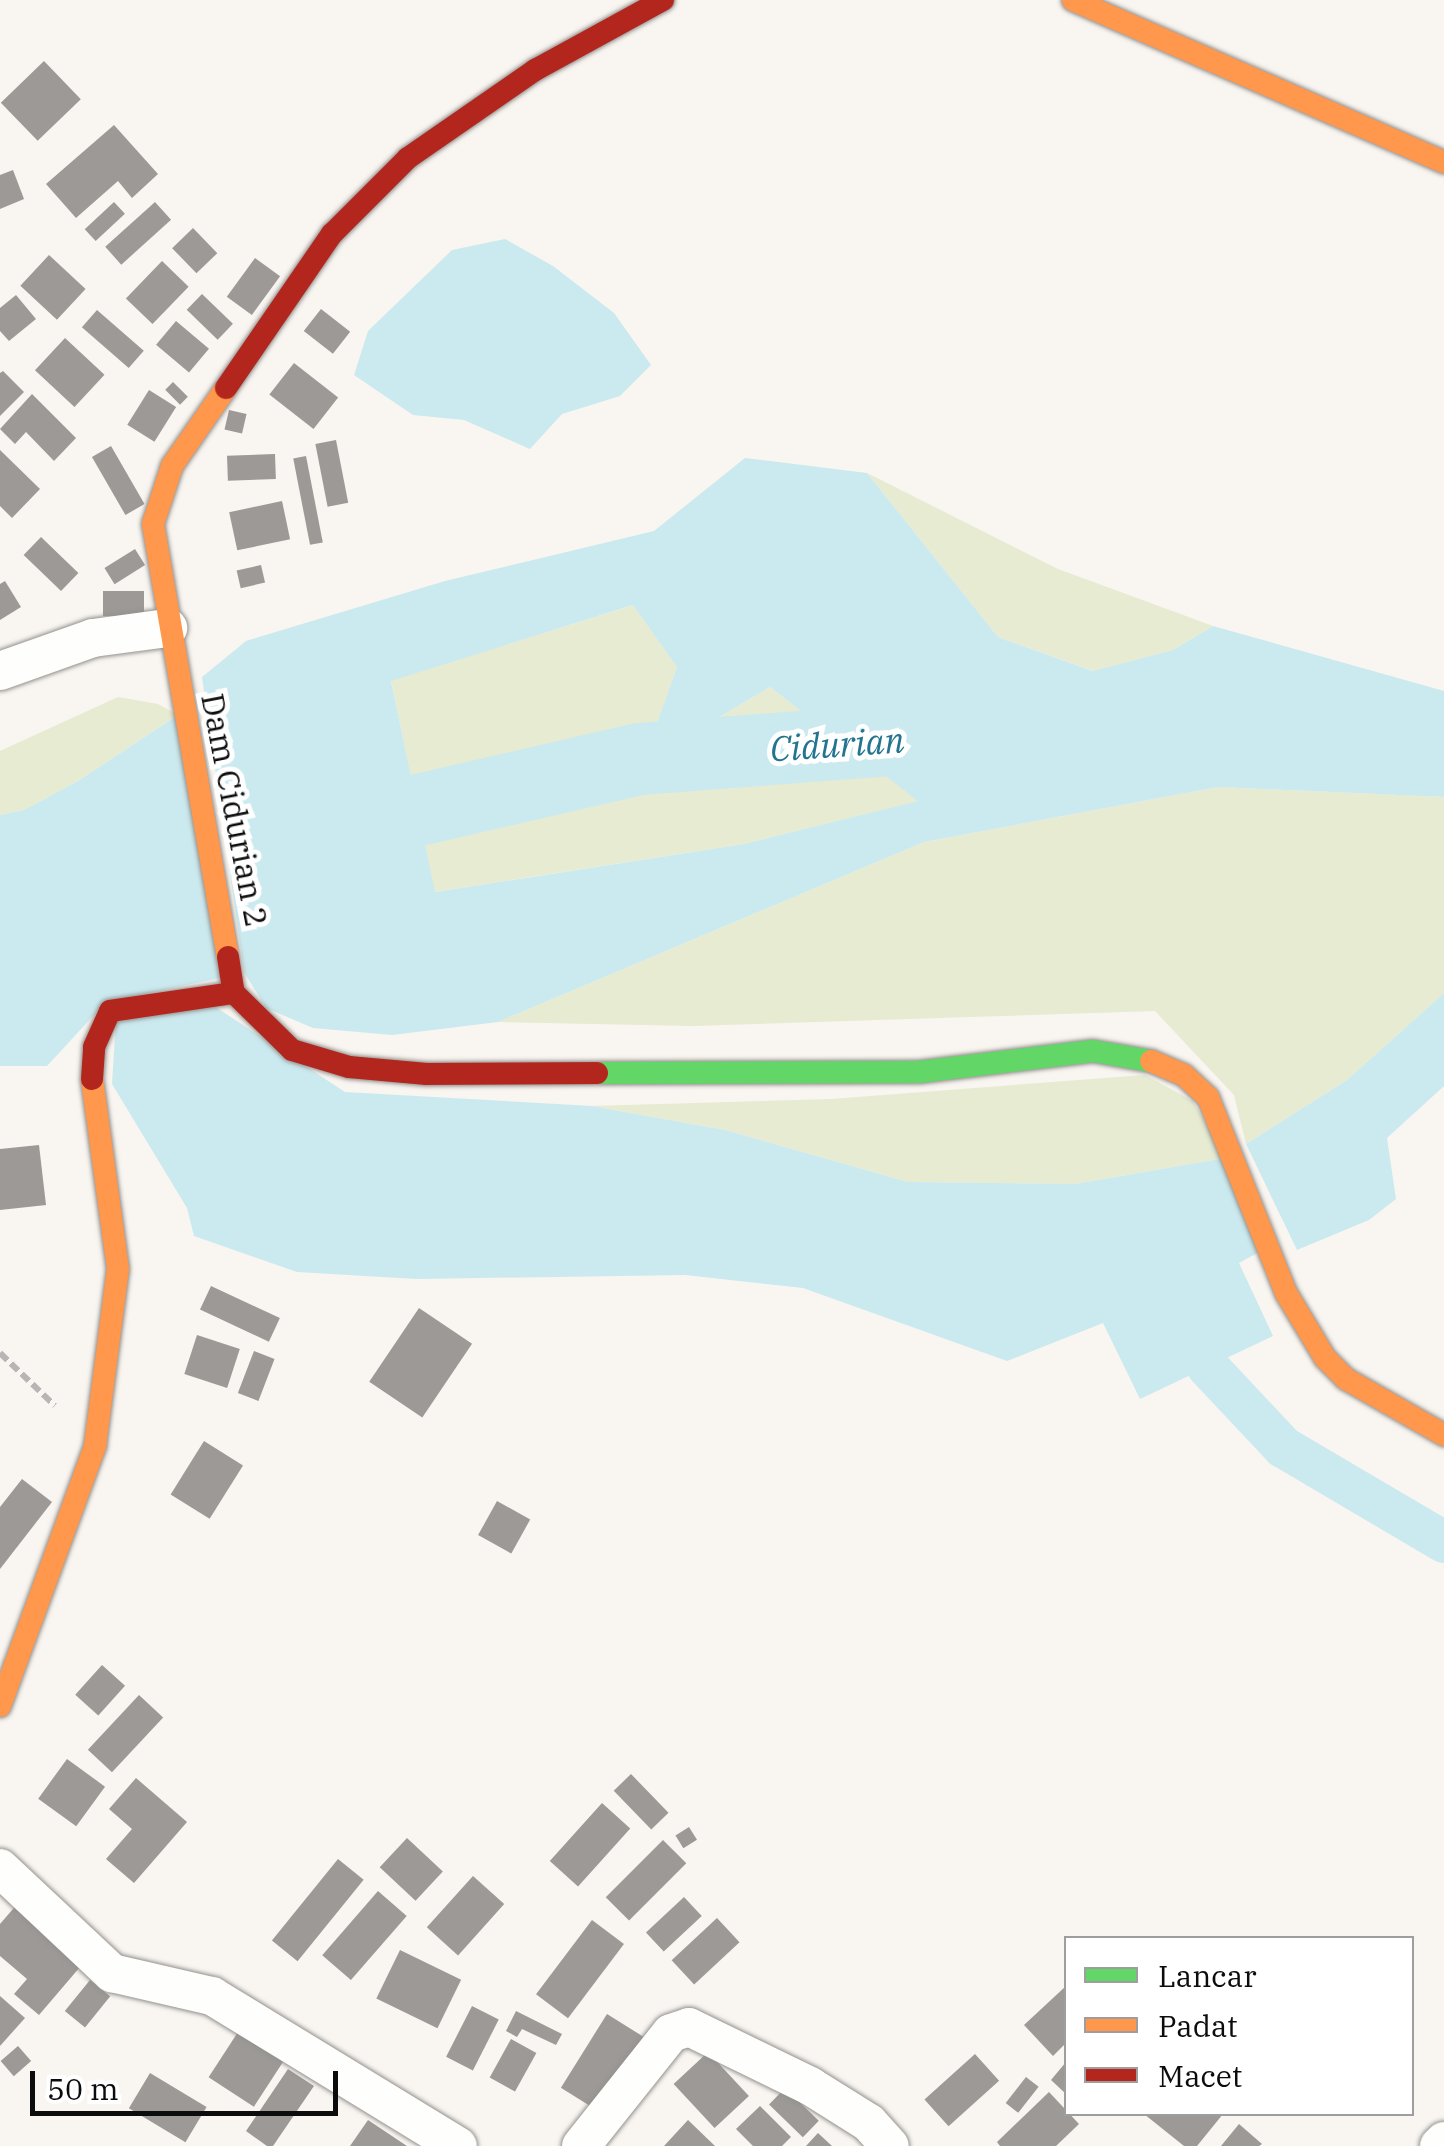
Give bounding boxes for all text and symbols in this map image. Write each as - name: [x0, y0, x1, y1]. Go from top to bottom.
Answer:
- street label: Dam Cidurian 2: [194, 690, 276, 930]
- water label: Cidurian: [768, 718, 906, 770]
- legend: [1064, 1936, 1414, 2116]
- text: Lancar: [1158, 1956, 1256, 1995]
- text: Padat: [1158, 2006, 1238, 2045]
- scale bar: [35, 2051, 342, 2113]
- text: Macet: [1158, 2056, 1242, 2095]
- text: 50 m: [47, 2069, 119, 2108]

